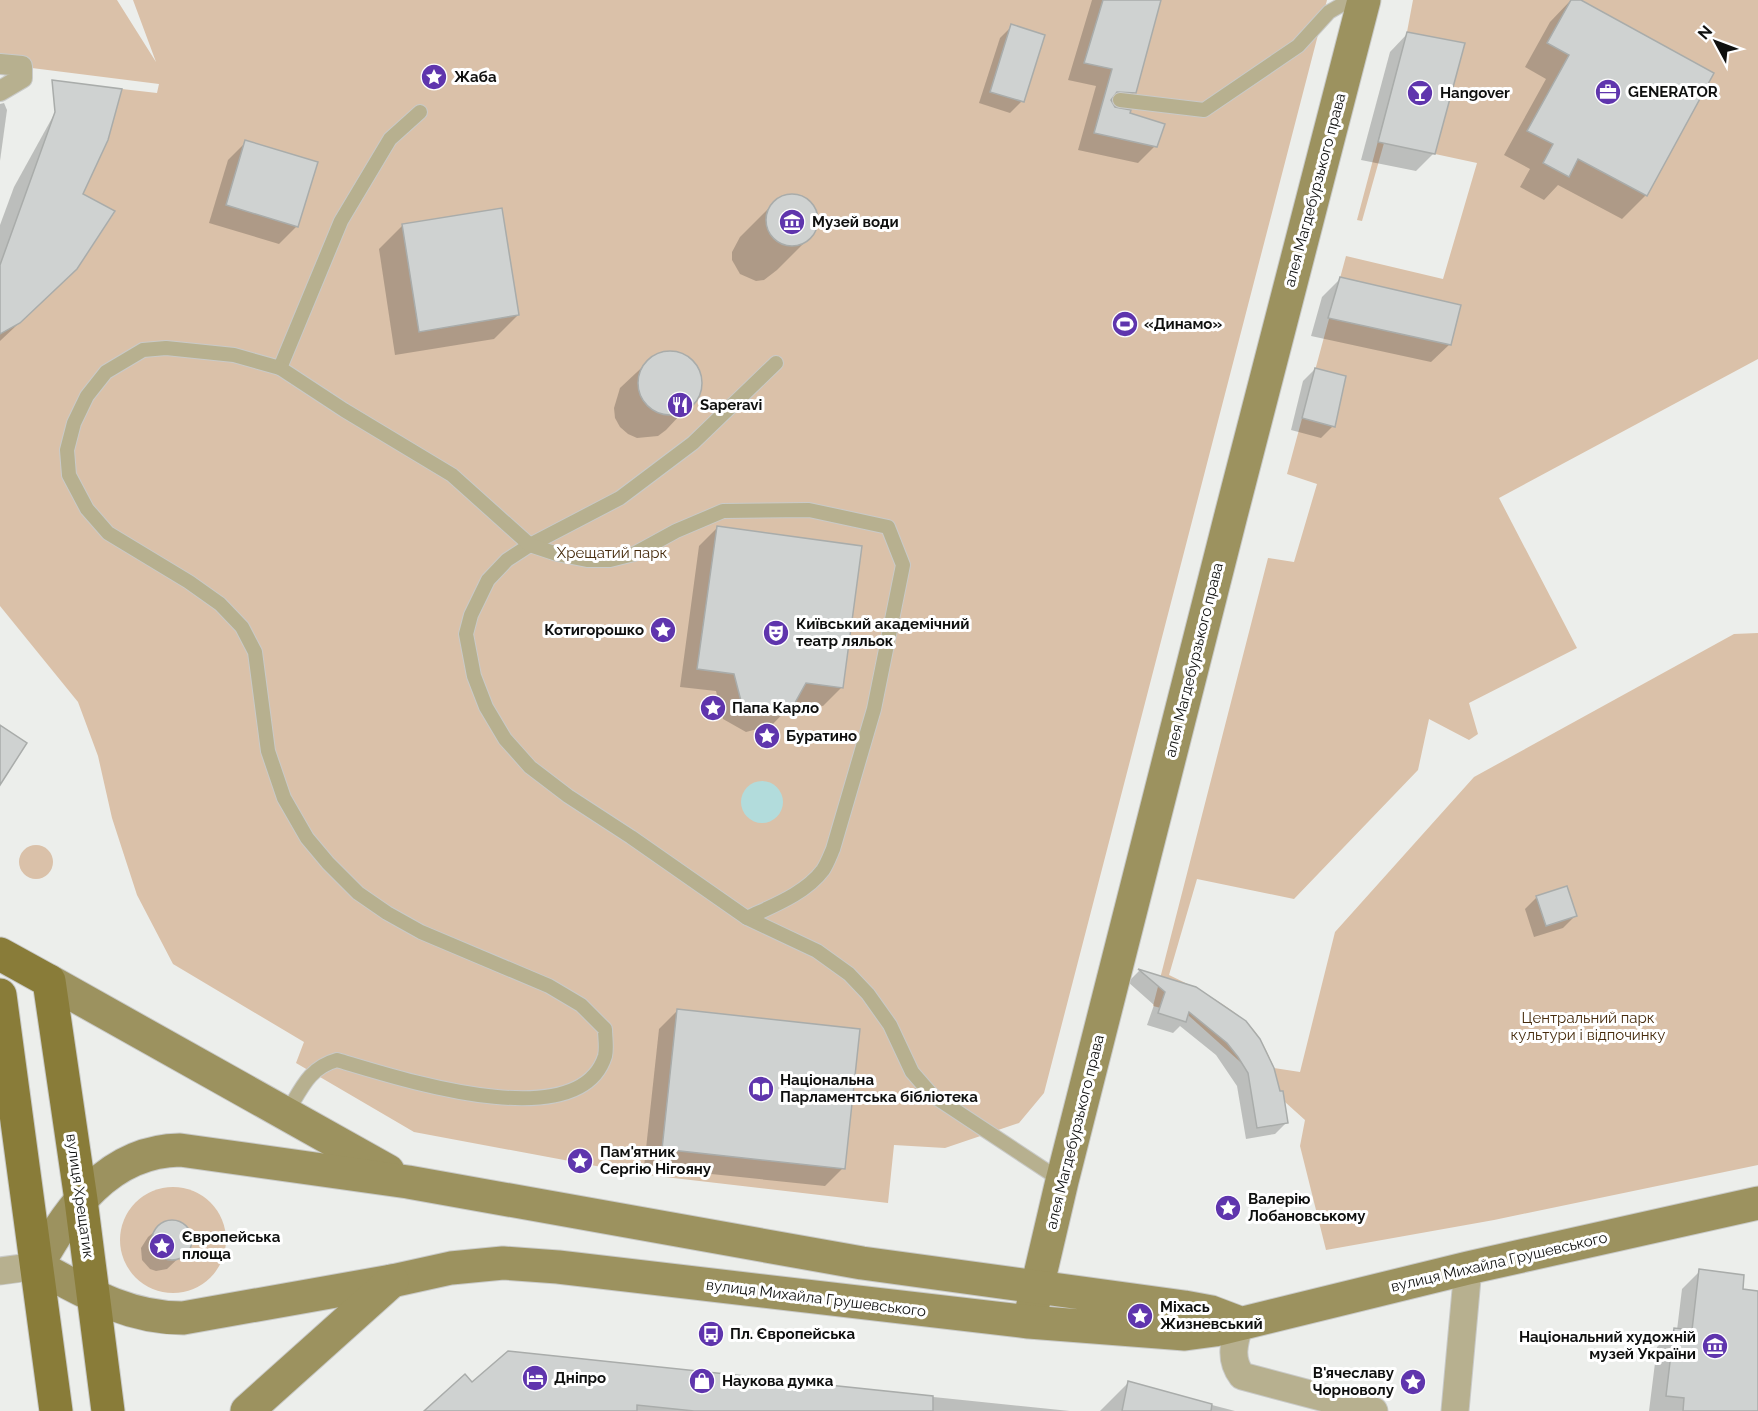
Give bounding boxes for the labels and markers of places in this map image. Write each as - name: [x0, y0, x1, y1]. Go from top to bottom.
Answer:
- place icon: Жаба: [419, 62, 449, 92]
- place label: Жаба: [454, 68, 497, 86]
- office icon: GENERATOR: [1593, 77, 1623, 107]
- bar icon: Hangover: [1405, 78, 1435, 108]
- place label: GENERATOR: [1628, 83, 1718, 101]
- place label: Hangover: [1440, 84, 1510, 102]
- museum icon: Музей води: [777, 207, 807, 237]
- place label: Музей води: [812, 213, 899, 231]
- sports icon: «Динамо»: [1110, 309, 1140, 339]
- place label: «Динамо»: [1144, 315, 1222, 333]
- restaurant icon: Saperavi: [665, 390, 695, 420]
- place label: Saperavi: [700, 396, 762, 414]
- place icon: Котигорошко: [648, 615, 678, 645]
- place label: Київський академічний театр ляльок: [796, 615, 969, 650]
- theatre icon: Київський академічний театр ляльок: [761, 618, 791, 648]
- place label: Котигорошко: [544, 621, 644, 639]
- place icon: Папа Карло: [698, 693, 728, 723]
- place label: Папа Карло: [732, 699, 819, 717]
- place icon: Буратино: [752, 721, 782, 751]
- place label: Буратино: [786, 727, 857, 745]
- place label: Національна Парламентська бібліотека: [780, 1071, 978, 1106]
- library icon: Національна Парламентська бібліотека: [746, 1074, 776, 1104]
- place label: Пам'ятник Сергію Нігояну: [600, 1143, 712, 1178]
- place icon: Пам'ятник Сергію Нігояну: [565, 1146, 595, 1176]
- place label: Валерію Лобановському: [1248, 1190, 1366, 1225]
- place icon: Валерію Лобановському: [1213, 1193, 1243, 1223]
- place label: Європейська площа: [182, 1228, 281, 1263]
- place icon: Європейська площа: [147, 1231, 177, 1261]
- place label: Міхась Жизневський: [1160, 1298, 1263, 1333]
- place icon: Міхась Жизневський: [1125, 1301, 1155, 1331]
- bus stop icon: Пл. Європейська: [696, 1319, 726, 1349]
- place label: Пл. Європейська: [730, 1325, 856, 1343]
- place label: Національний художній музей України: [1519, 1328, 1696, 1363]
- museum icon: Національний художній музей України: [1700, 1331, 1730, 1361]
- hotel icon: Дніпро: [520, 1363, 550, 1393]
- place label: В'ячеславу Чорноволу: [1312, 1364, 1395, 1399]
- shop icon: Наукова думка: [687, 1366, 717, 1396]
- place icon: В'ячеславу Чорноволу: [1398, 1367, 1428, 1397]
- place label: Дніпро: [554, 1369, 606, 1387]
- place label: Наукова думка: [722, 1372, 834, 1390]

